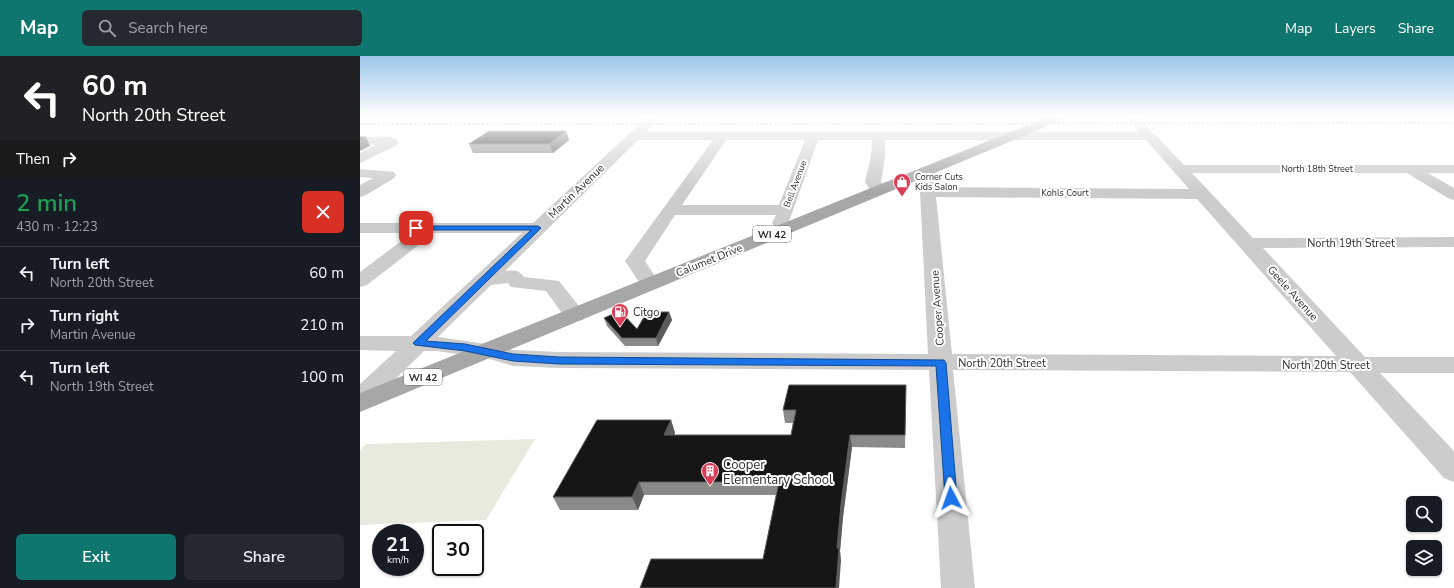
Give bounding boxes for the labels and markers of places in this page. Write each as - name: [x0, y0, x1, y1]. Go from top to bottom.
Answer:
- place label: Corner Cuts Kids Salon: [915, 171, 963, 193]
- shop icon: Corner Cuts Kids Salon: [892, 172, 912, 197]
- pin: [399, 211, 433, 245]
- fuel station icon: Citgo: [610, 302, 630, 327]
- place label: Citgo: [633, 305, 659, 320]
- place label: Cooper Elementary School: [723, 456, 833, 489]
- building icon: Cooper Elementary School: [700, 461, 720, 486]

